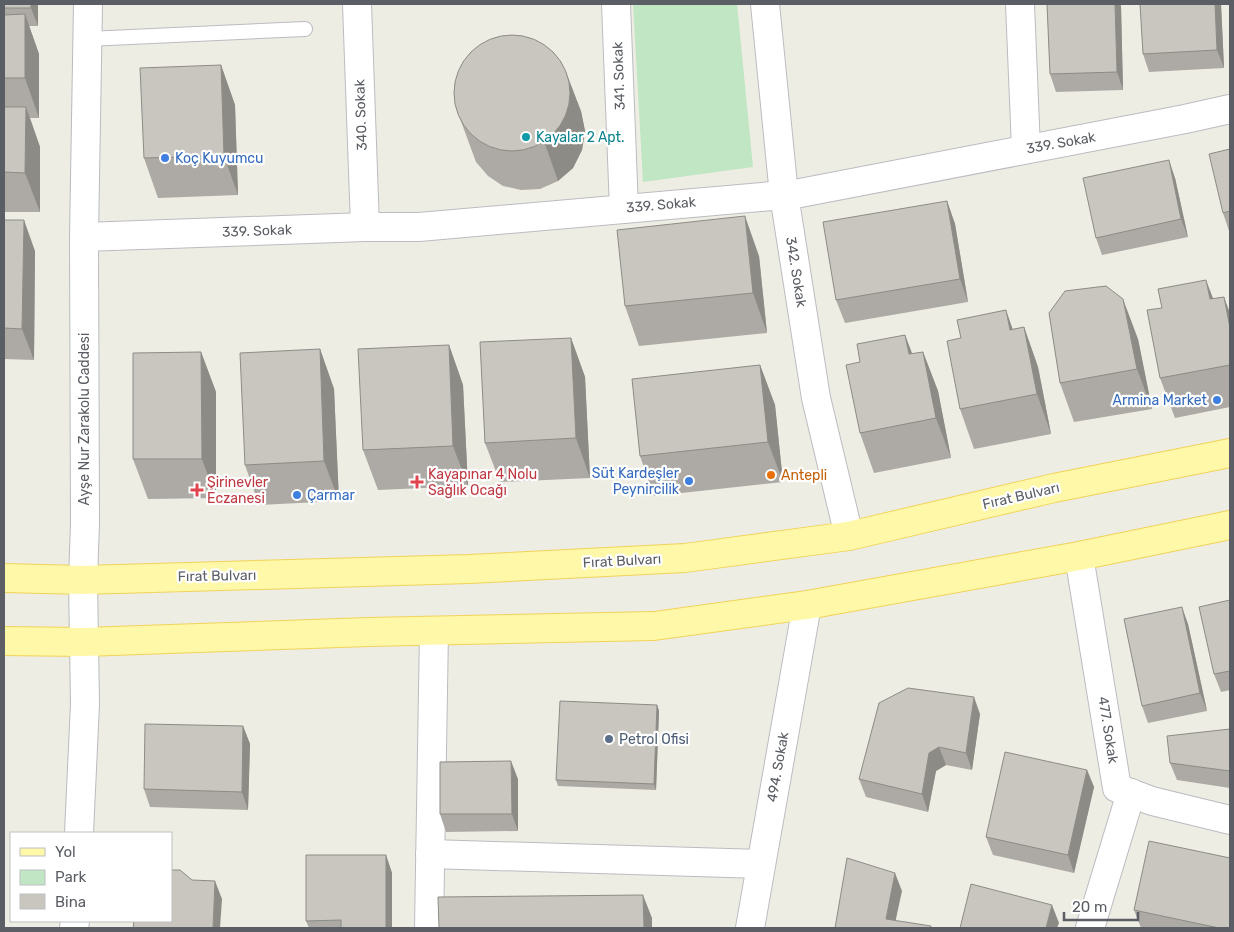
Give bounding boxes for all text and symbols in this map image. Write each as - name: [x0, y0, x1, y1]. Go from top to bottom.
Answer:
- street label: 341. Sokak: [609, 41, 629, 111]
- street label: 340. Sokak: [351, 78, 371, 151]
- street label: 339. Sokak: [1025, 128, 1098, 157]
- place label: Kayalar 2 Apt.: [536, 129, 625, 146]
- marker: Kayalar 2 Apt.: [520, 131, 532, 143]
- place label: Koç Kuyumcu: [175, 150, 263, 167]
- marker: Koç Kuyumcu: [159, 152, 171, 164]
- street label: 339. Sokak: [625, 193, 697, 217]
- street label: 339. Sokak: [222, 221, 293, 241]
- street label: 342. Sokak: [782, 236, 810, 309]
- street label: Ayşe Nur Zarakolu Caddesi: [76, 333, 93, 505]
- place label: Armina Market: [1113, 392, 1208, 409]
- marker: Armina Market: [1211, 394, 1223, 406]
- place label: Süt Kardeşler Peynircilik: [592, 465, 680, 498]
- place label: Kayapınar 4 Nolu Sağlık Ocağı: [428, 466, 537, 499]
- place label: Antepli: [781, 467, 827, 484]
- marker: Antepli: [765, 469, 777, 481]
- place label: Şirinevler Eczanesi: [207, 474, 269, 507]
- marker: Kayapınar 4 Nolu Sağlık Ocağı: [410, 475, 424, 489]
- marker: Süt Kardeşler Peynircilik: [683, 475, 695, 487]
- street label: Fırat Bulvarı: [981, 479, 1061, 513]
- marker: Şirinevler Eczanesi: [191, 484, 203, 496]
- place label: Çarmar: [307, 487, 356, 504]
- marker: Çarmar: [291, 489, 303, 501]
- street label: Fırat Bulvarı: [582, 550, 662, 572]
- street label: Fırat Bulvarı: [178, 567, 256, 585]
- street label: 477. Sokak: [1094, 695, 1122, 765]
- street label: 494. Sokak: [763, 730, 793, 803]
- place label: Petrol Ofisi: [619, 731, 689, 748]
- marker: Petrol Ofisi: [603, 733, 615, 745]
- legend: [10, 832, 172, 922]
- text: Yol: [55, 843, 76, 861]
- text: Park: [55, 868, 86, 886]
- scale bar: [1064, 890, 1138, 922]
- text: Bina: [55, 893, 86, 911]
- text: 20 m: [1072, 898, 1107, 916]

